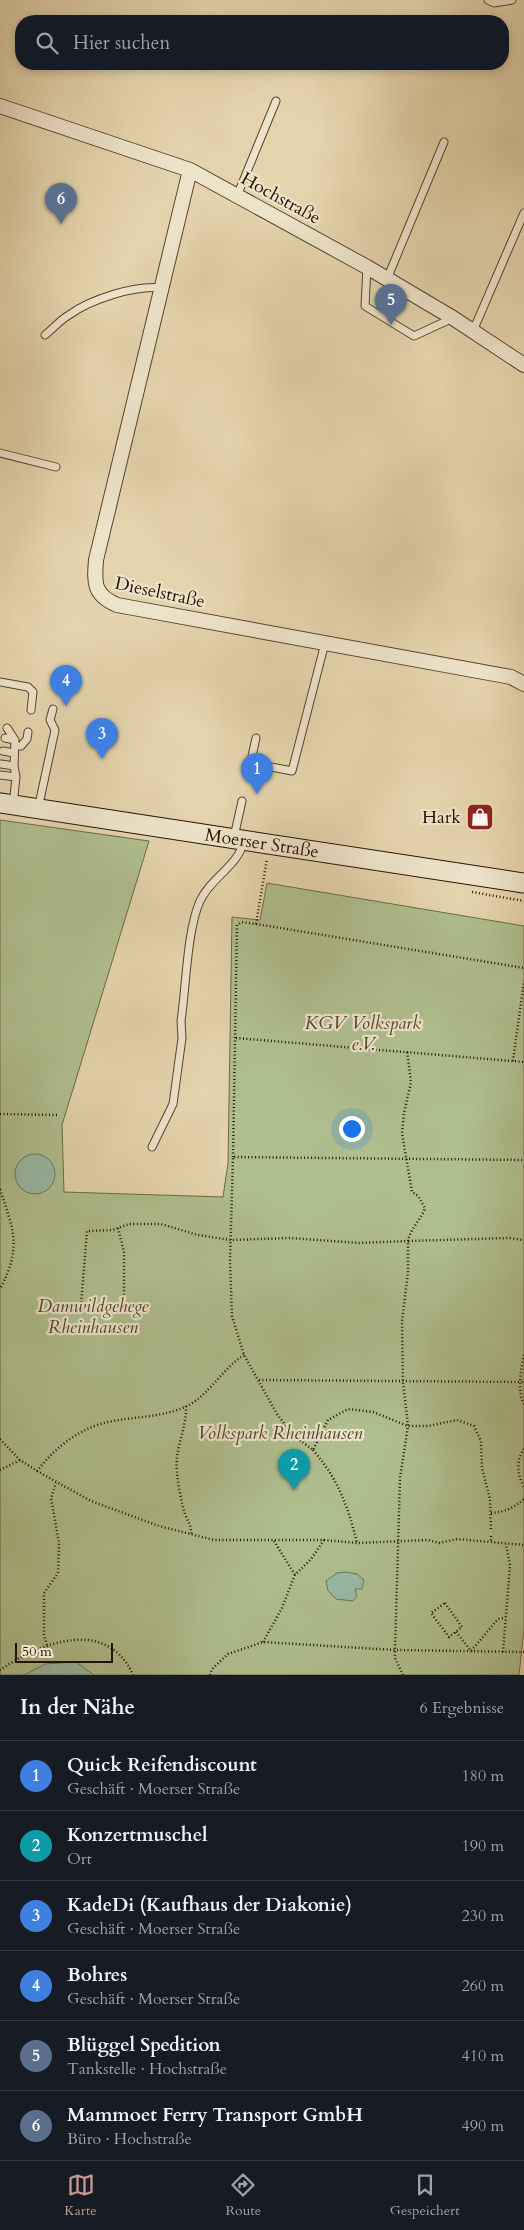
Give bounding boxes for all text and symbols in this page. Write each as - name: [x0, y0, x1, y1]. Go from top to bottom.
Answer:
- search box: [15, 15, 509, 70]
- icon: search: [33, 29, 61, 57]
- text: Hier suchen: [73, 30, 170, 56]
- street label: Hochstraße: [236, 166, 325, 231]
- pin: 6: [45, 183, 77, 224]
- pin: 5: [375, 284, 407, 325]
- street label: Dieselstraße: [113, 571, 207, 614]
- pin: 4: [50, 665, 82, 706]
- pin: 3: [86, 718, 118, 759]
- pin: 1: [241, 753, 273, 794]
- shop icon: Hark: [465, 802, 495, 832]
- place label: Hark: [422, 805, 461, 830]
- street label: Moerser Straße: [203, 822, 321, 865]
- park label: KGV Volkspark e.V.: [305, 1011, 421, 1057]
- your location: [339, 1116, 365, 1142]
- park label: Damwildgehege Rheinhausen: [38, 1294, 150, 1340]
- park label: Volkspark Rheinhausen: [197, 1421, 363, 1446]
- pin: 2: [278, 1449, 310, 1490]
- scale bar: [15, 1640, 112, 1663]
- text: 50 m: [22, 1642, 52, 1661]
- text: In der Nähe: [20, 1693, 135, 1722]
- text: 6 Ergebnisse: [419, 1697, 504, 1719]
- text: Quick Reifendiscount: [67, 1752, 257, 1778]
- text: 1: [32, 1765, 40, 1787]
- text: 180 m: [462, 1765, 504, 1787]
- text: Geschäft · Moerser Straße: [67, 1778, 240, 1800]
- text: Konzertmuschel: [67, 1822, 208, 1848]
- text: 2: [32, 1835, 40, 1857]
- text: 190 m: [462, 1835, 504, 1857]
- text: Ort: [67, 1848, 92, 1870]
- text: KadeDi (Kaufhaus der Diakonie): [67, 1892, 352, 1918]
- text: 3: [32, 1905, 40, 1927]
- text: 230 m: [462, 1905, 504, 1927]
- text: Geschäft · Moerser Straße: [67, 1918, 240, 1940]
- text: Bohres: [67, 1962, 127, 1988]
- text: 4: [32, 1975, 40, 1997]
- text: 260 m: [462, 1975, 504, 1997]
- text: Geschäft · Moerser Straße: [67, 1988, 240, 2010]
- text: Blüggel Spedition: [67, 2032, 221, 2058]
- text: 5: [32, 2045, 40, 2067]
- text: 410 m: [462, 2045, 504, 2067]
- text: Tankstelle · Hochstraße: [67, 2058, 227, 2080]
- text: Mammoet Ferry Transport GmbH: [67, 2102, 363, 2128]
- text: 6: [32, 2115, 40, 2137]
- text: 490 m: [462, 2115, 504, 2137]
- text: Büro · Hochstraße: [67, 2128, 192, 2150]
- tab: Karte: [64, 2171, 97, 2220]
- tab: Route: [225, 2171, 261, 2220]
- tab: Gespeichert: [390, 2171, 460, 2220]

